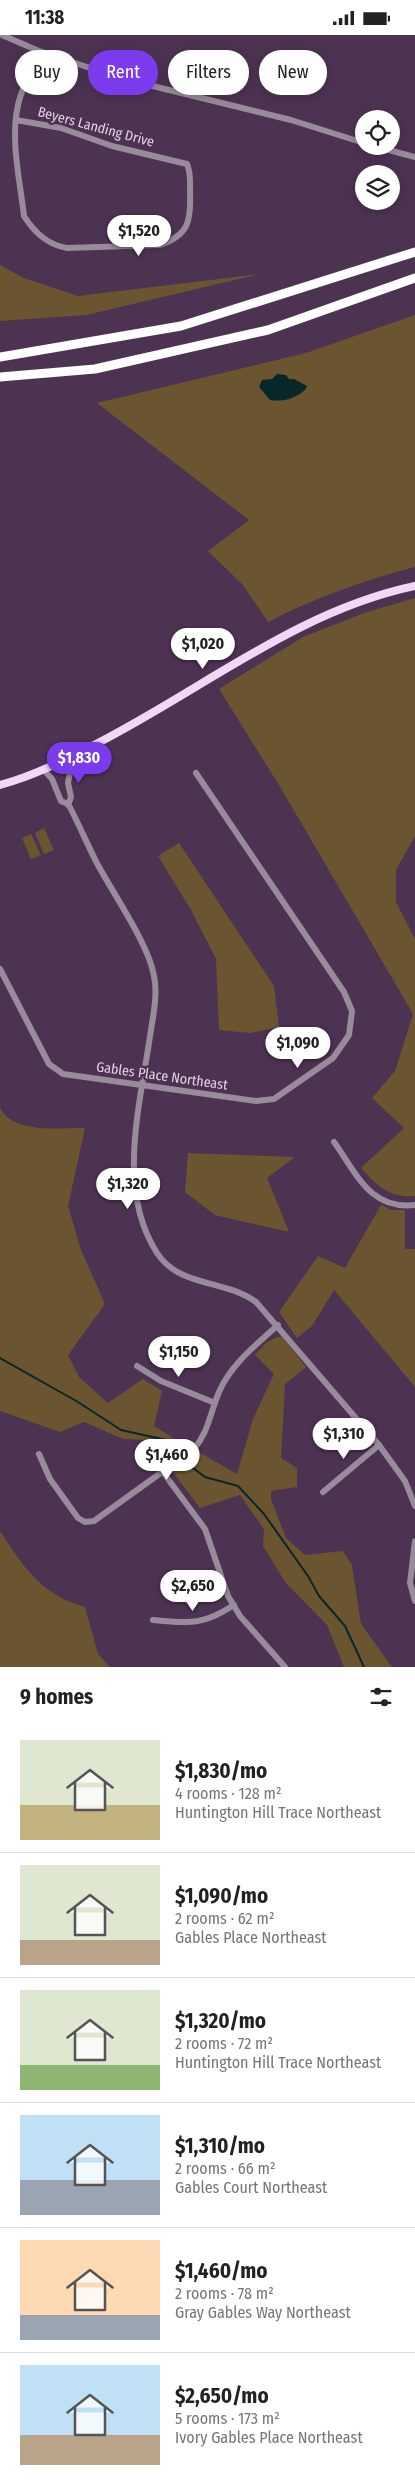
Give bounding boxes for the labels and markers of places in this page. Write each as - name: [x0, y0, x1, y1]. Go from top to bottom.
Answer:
- pin: $1,520: [98, 215, 180, 257]
- pin: $1,020: [162, 627, 244, 670]
- pin: $1,830: [38, 741, 120, 784]
- pin: $1,090: [257, 1027, 339, 1069]
- pin: $1,320: [87, 1167, 169, 1210]
- pin: $1,150: [138, 1335, 220, 1378]
- pin: $1,310: [303, 1417, 385, 1460]
- pin: $1,460: [126, 1439, 208, 1481]
- pin: $2,650: [152, 1569, 234, 1612]

